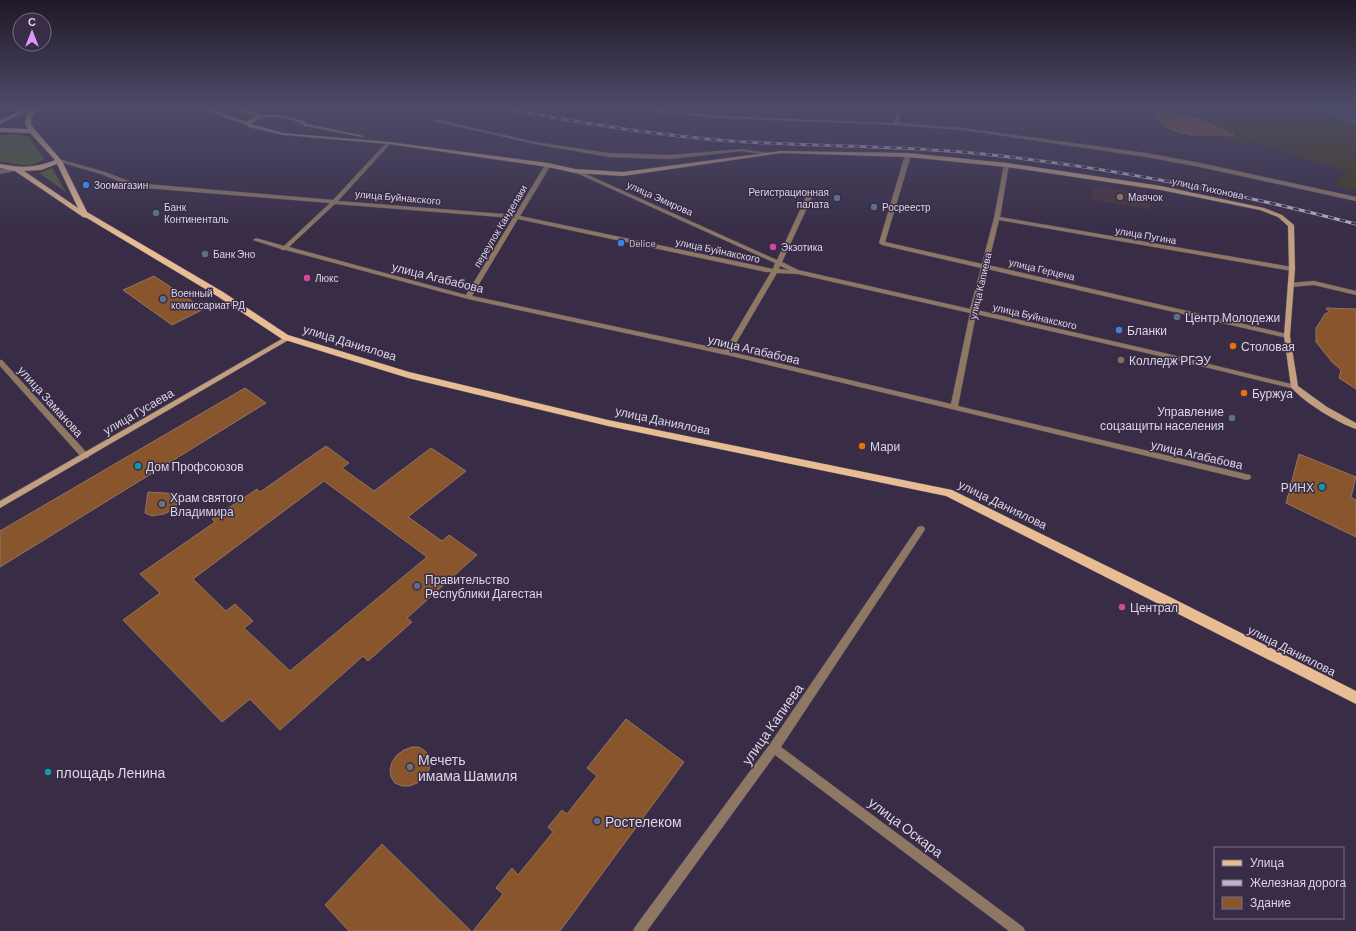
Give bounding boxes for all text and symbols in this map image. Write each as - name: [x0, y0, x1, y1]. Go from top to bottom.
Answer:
- north arrow: [12, 12, 52, 52]
- text: С: [28, 15, 36, 28]
- street label: улица Тихонова: [1171, 175, 1245, 202]
- street label: улица Эмирова: [625, 178, 695, 218]
- place label: Зоомагазин: [94, 179, 148, 191]
- marker: Зоомагазин: [81, 180, 91, 190]
- street label: переулок Канделаки: [471, 183, 529, 269]
- place label: Регистрационная палата: [748, 186, 829, 210]
- street label: улица Буйнакского: [355, 187, 442, 207]
- place label: Маячок: [1128, 191, 1163, 203]
- marker: Маячок: [1115, 192, 1125, 202]
- marker: Регистрационная палата: [832, 193, 842, 203]
- place label: Банк Континенталь: [164, 201, 229, 225]
- place label: Росреестр: [882, 201, 931, 213]
- marker: Росреестр: [869, 202, 879, 212]
- marker: Банк Континенталь: [151, 208, 161, 218]
- street label: улица Пугина: [1114, 224, 1178, 246]
- street label: улица Буйнакского: [675, 235, 762, 265]
- place label: Delice: [629, 237, 656, 249]
- marker: Delice: [616, 238, 626, 248]
- place label: Экзотика: [781, 241, 823, 253]
- marker: Экзотика: [768, 242, 778, 252]
- place label: Банк Эно: [213, 248, 256, 260]
- marker: Банк Эно: [200, 249, 210, 259]
- street label: улица Капиева: [966, 251, 994, 321]
- street label: улица Герцена: [1008, 256, 1077, 283]
- street label: улица Агабабова: [390, 259, 486, 296]
- place label: Люкс: [315, 272, 339, 284]
- marker: Люкс: [302, 273, 312, 283]
- place label: Военный комиссариат РД: [171, 287, 245, 311]
- marker: Военный комиссариат РД: [158, 294, 168, 304]
- street label: улица Буйнакского: [992, 300, 1079, 332]
- place label: Центр Молодежи: [1185, 310, 1280, 325]
- marker: Центр Молодежи: [1172, 312, 1182, 322]
- street label: улица Даниялова: [301, 321, 399, 364]
- place label: Бланки: [1127, 323, 1167, 337]
- marker: Бланки: [1114, 325, 1124, 335]
- street label: улица Агабабова: [706, 332, 802, 367]
- place label: Столовая: [1241, 339, 1295, 353]
- marker: Столовая: [1228, 341, 1238, 351]
- place label: Колледж РГЭУ: [1129, 353, 1211, 368]
- marker: Колледж РГЭУ: [1116, 355, 1126, 365]
- street label: улица Заманова: [15, 363, 87, 440]
- street label: улица Гусаева: [100, 385, 177, 438]
- place label: Буржуа: [1252, 386, 1293, 401]
- marker: Буржуа: [1239, 388, 1249, 398]
- street label: улица Даниялова: [614, 403, 712, 438]
- place label: Управление соцзащиты населения: [1100, 404, 1224, 433]
- marker: Управление соцзащиты населения: [1227, 413, 1237, 423]
- street label: улица Агабабова: [1149, 437, 1245, 472]
- place label: Мари: [870, 439, 900, 454]
- marker: Мари: [857, 441, 867, 451]
- place label: Дом Профсоюзов: [146, 459, 244, 474]
- marker: Дом Профсоюзов: [133, 461, 143, 471]
- street label: улица Даниялова: [956, 477, 1050, 533]
- place label: РИНХ: [1281, 480, 1314, 494]
- marker: РИНХ: [1317, 482, 1327, 492]
- place label: Храм святого Владимира: [170, 490, 244, 519]
- marker: Храм святого Владимира: [157, 499, 167, 509]
- place label: Правительство Республики Дагестан: [425, 572, 542, 601]
- marker: Правительство Республики Дагестан: [412, 581, 422, 591]
- place label: Централ: [1130, 600, 1178, 615]
- marker: Централ: [1117, 602, 1127, 612]
- street label: улица Даниялова: [1245, 622, 1339, 679]
- street label: улица Капиева: [738, 680, 806, 768]
- place label: Мечеть имама Шамиля: [418, 751, 517, 784]
- marker: Мечеть имама Шамиля: [405, 762, 415, 772]
- place label: площадь Ленина: [56, 764, 166, 781]
- marker: площадь Ленина: [43, 767, 53, 777]
- street label: улица Оскара: [865, 793, 947, 861]
- place label: Ростелеком: [605, 813, 682, 830]
- marker: Ростелеком: [592, 816, 602, 826]
- legend: [1214, 847, 1344, 919]
- text: Улица: [1250, 855, 1284, 870]
- text: Железная дорога: [1250, 875, 1346, 890]
- text: Здание: [1250, 895, 1291, 910]

